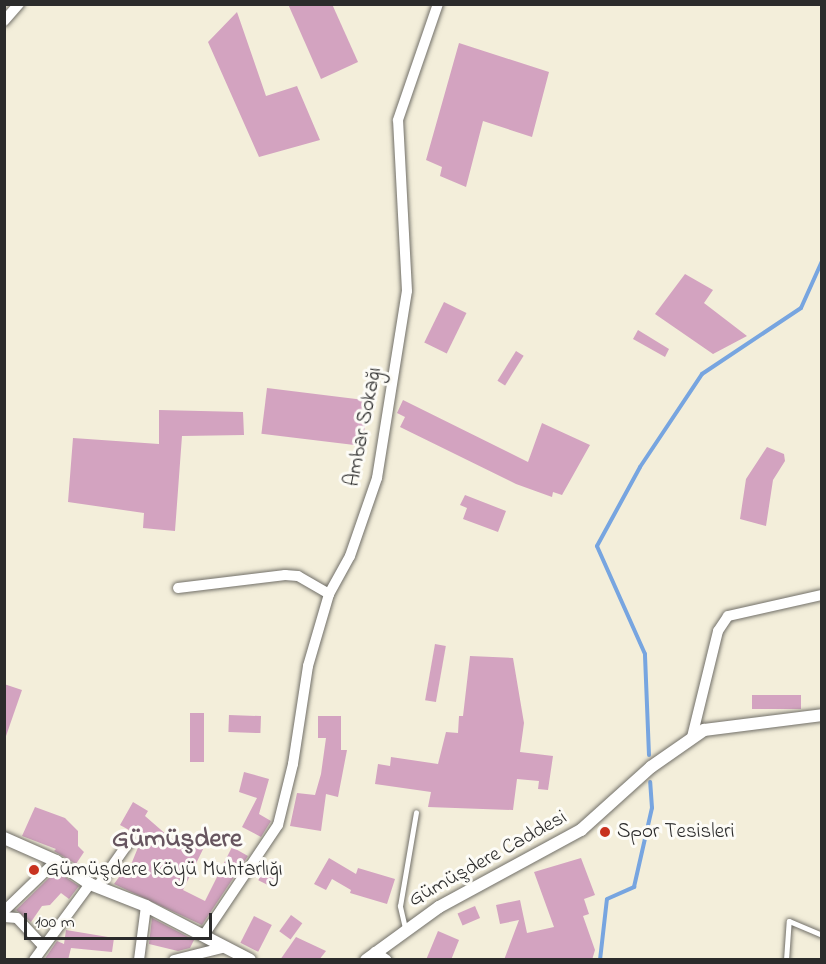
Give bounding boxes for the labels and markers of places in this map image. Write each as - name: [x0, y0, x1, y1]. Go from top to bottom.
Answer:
- place label: Spor Tesisleri: [617, 819, 734, 845]
- marker: Spor Tesisleri: [598, 825, 612, 839]
- place label: Gümüşdere Köyü Muhtarlığı: [46, 857, 283, 883]
- marker: Gümüşdere Köyü Muhtarlığı: [27, 863, 41, 877]

